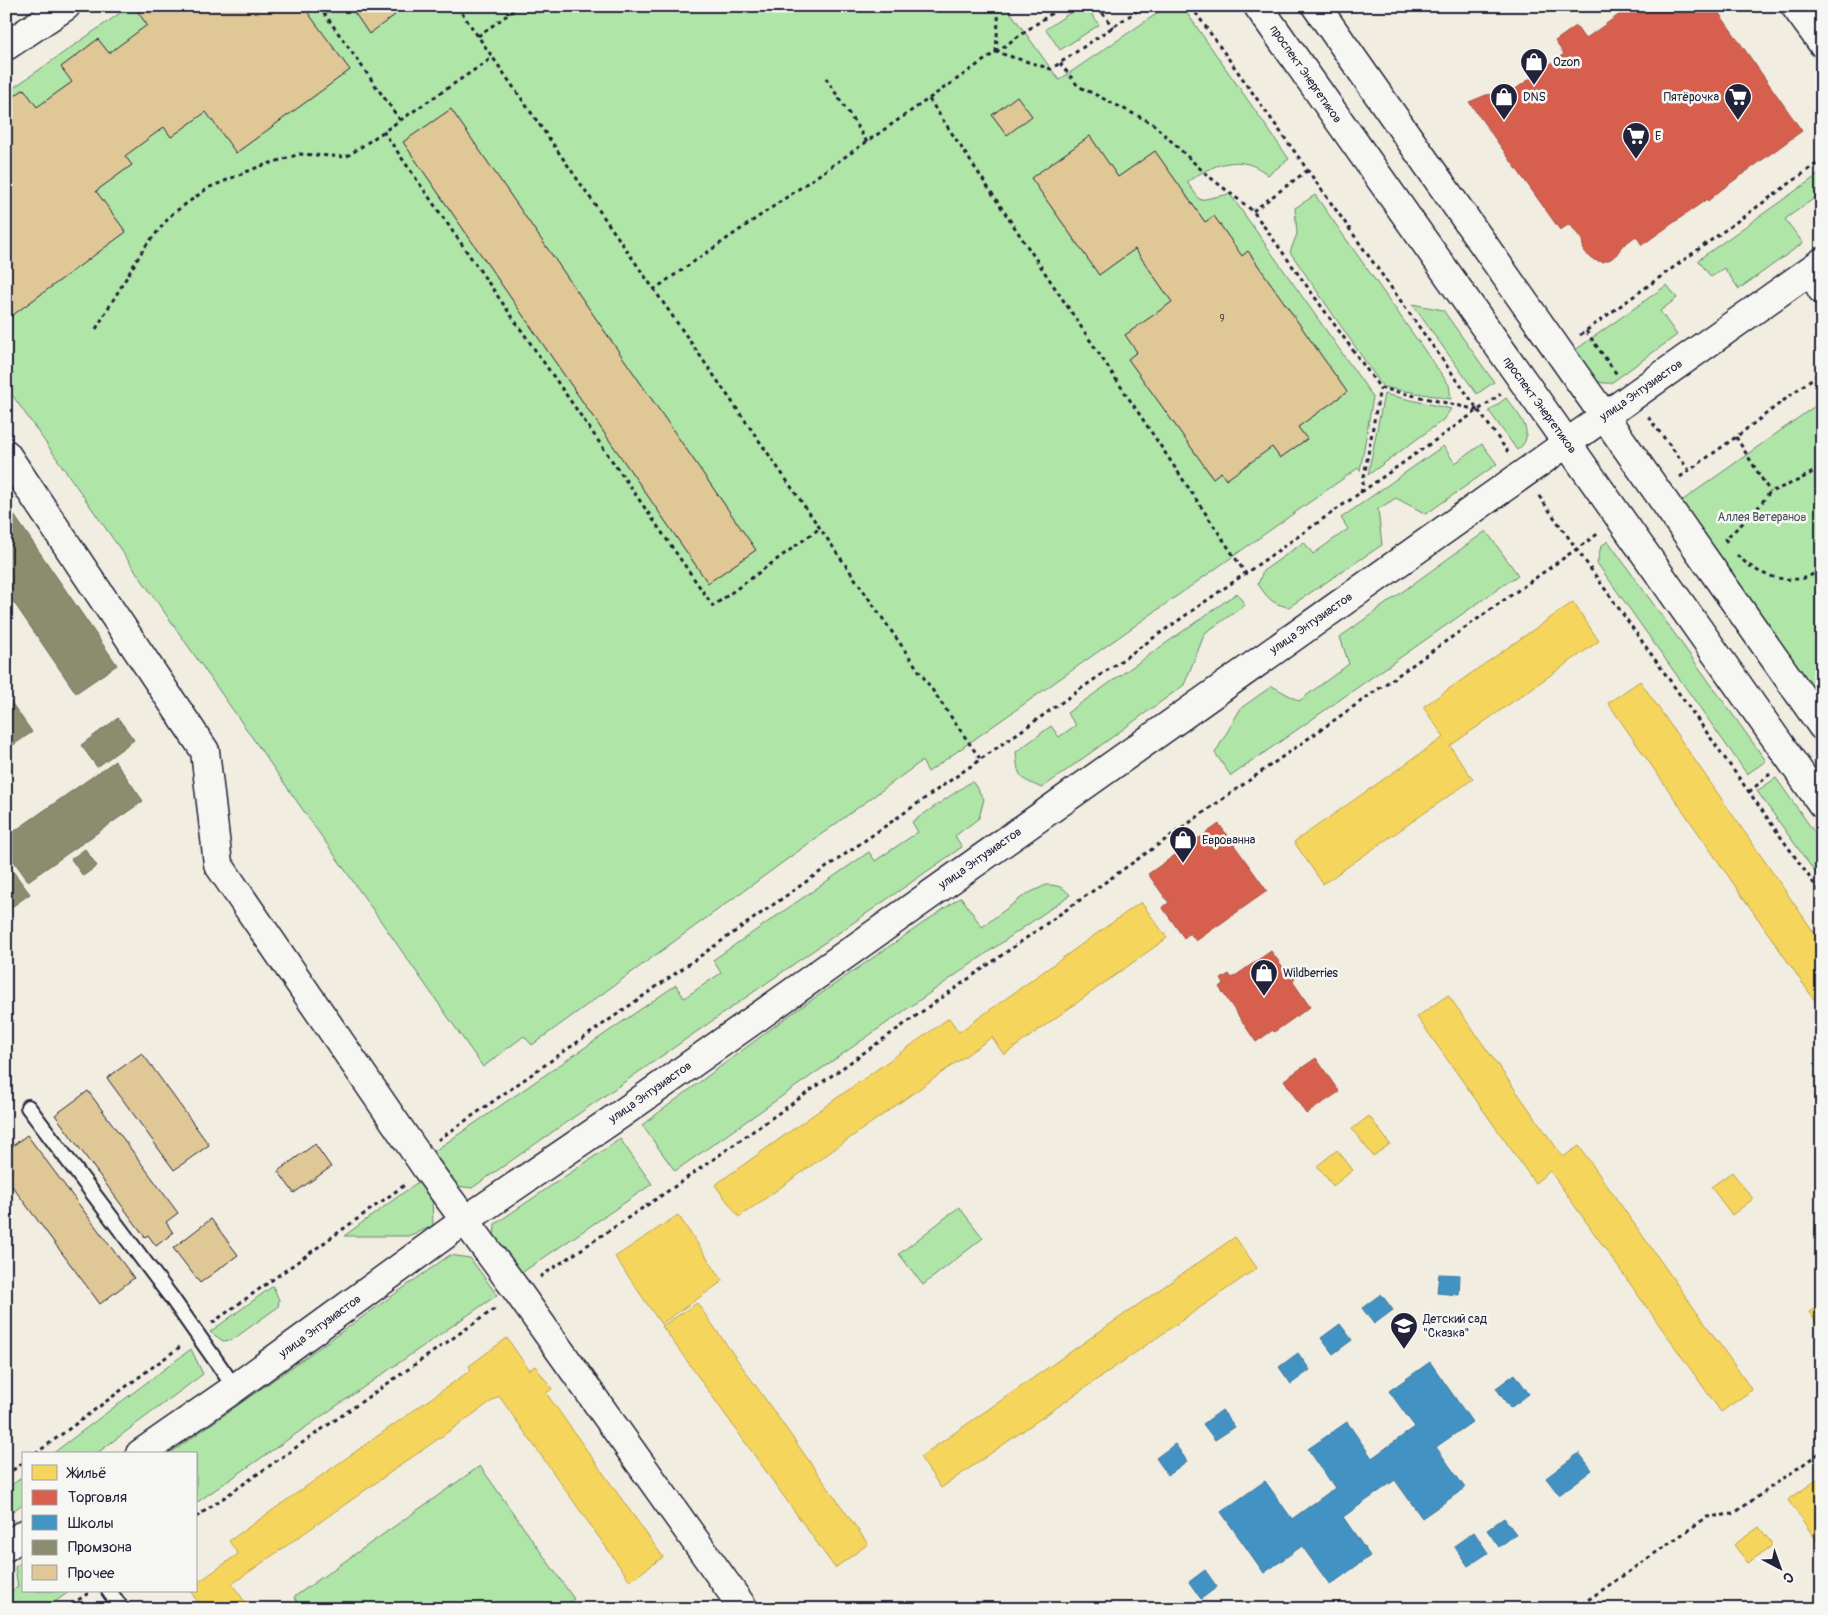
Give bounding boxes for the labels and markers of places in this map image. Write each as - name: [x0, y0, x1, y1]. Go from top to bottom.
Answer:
- shop icon: Ozon: [1519, 47, 1549, 86]
- place label: Ozon: [1553, 55, 1580, 70]
- shop icon: DNS: [1489, 82, 1519, 121]
- supermarket icon: Пятёрочка: [1723, 82, 1753, 121]
- place label: DNS: [1523, 90, 1546, 105]
- place label: Пятёрочка: [1664, 90, 1719, 105]
- supermarket icon: Е: [1621, 121, 1651, 160]
- place label: Е: [1655, 129, 1661, 144]
- shop icon: Еврованна: [1168, 825, 1198, 864]
- place label: Еврованна: [1202, 833, 1256, 848]
- shop icon: Wildberries: [1249, 958, 1279, 997]
- place label: Wildberries: [1283, 966, 1339, 981]
- school or university icon: Детский сад "Сказка": [1389, 1311, 1419, 1350]
- place label: Детский сад "Сказка": [1422, 1312, 1488, 1341]

